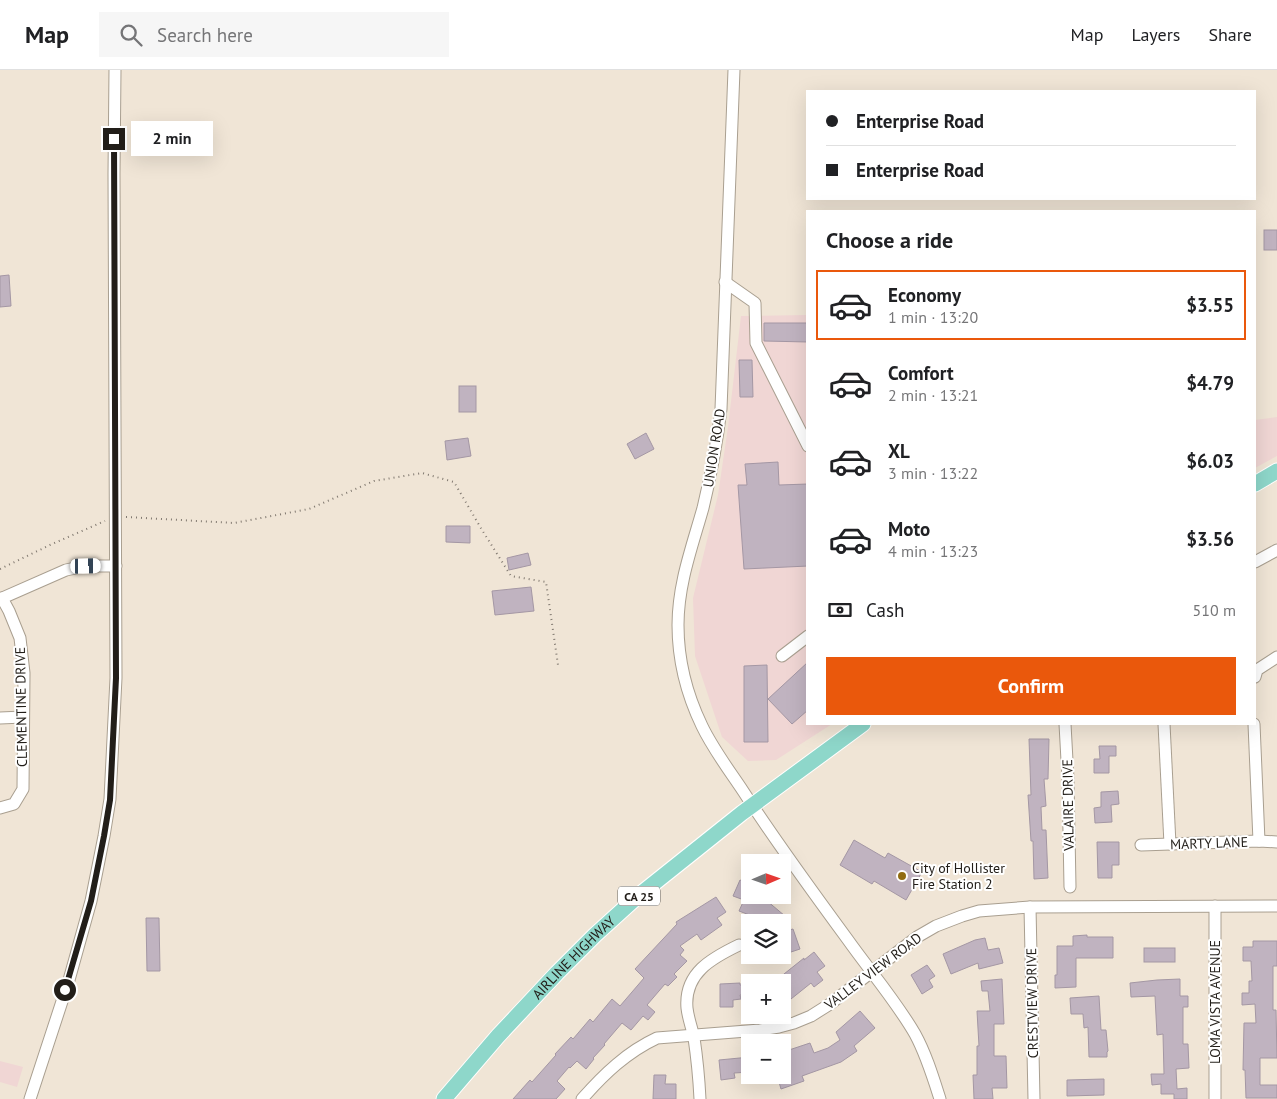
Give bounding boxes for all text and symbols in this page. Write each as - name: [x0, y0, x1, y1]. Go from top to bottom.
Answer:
- search box: [99, 12, 449, 57]
- text: Map: [25, 19, 69, 50]
- icon: search: [117, 21, 145, 49]
- text: Search here: [157, 23, 253, 47]
- text: Map: [1071, 23, 1103, 46]
- text: Layers: [1131, 23, 1180, 46]
- text: Share: [1208, 23, 1252, 46]
- text: Enterprise Road: [856, 109, 984, 133]
- callout: 2 min: [132, 122, 214, 156]
- route end: [103, 128, 125, 150]
- text: 2 min: [152, 128, 192, 148]
- text: Enterprise Road: [856, 158, 984, 182]
- text: Choose a ride: [826, 226, 953, 254]
- icon: car: [828, 283, 873, 328]
- text: Economy: [888, 283, 961, 307]
- text: $3.55: [1186, 293, 1234, 317]
- text: 1 min · 13:20: [888, 307, 978, 327]
- icon: car: [828, 361, 873, 406]
- text: Comfort: [888, 361, 954, 385]
- text: $4.79: [1186, 371, 1234, 395]
- text: 2 min · 13:21: [888, 385, 978, 405]
- street label: UNION ROAD: [699, 407, 729, 489]
- icon: car: [828, 439, 873, 484]
- text: XL: [888, 439, 910, 463]
- text: $6.03: [1186, 449, 1234, 473]
- text: 3 min · 13:22: [888, 463, 978, 483]
- icon: car: [828, 517, 873, 562]
- text: Moto: [888, 517, 930, 541]
- text: $3.56: [1186, 527, 1234, 551]
- text: 4 min · 13:23: [888, 541, 978, 561]
- car: [70, 558, 101, 574]
- icon: cash: [826, 596, 854, 624]
- text: Cash: [866, 598, 904, 622]
- text: 510 m: [1193, 600, 1236, 620]
- street label: CLEMENTINE DRIVE: [11, 647, 31, 767]
- button: Confirm: [826, 657, 1236, 715]
- street label: VALAIRE DRIVE: [1058, 759, 1078, 852]
- street label: MARTY LANE: [1170, 833, 1248, 853]
- north arrow: [741, 854, 791, 904]
- map controls: [741, 854, 791, 1084]
- place label: City of Hollister Fire Station 2: [912, 859, 1005, 893]
- marker: City of Hollister Fire Station 2: [896, 870, 908, 882]
- road number: CA 25: [618, 886, 660, 906]
- street label: AIRLINE HIGHWAY: [528, 912, 619, 1003]
- button: layers: [741, 914, 791, 964]
- street label: VALLEY VIEW ROAD: [820, 929, 925, 1014]
- street label: LOMA VISTA AVENUE: [1206, 940, 1224, 1064]
- street label: CRESTVIEW DRIVE: [1022, 948, 1042, 1058]
- button: +: [741, 974, 791, 1024]
- route start: [54, 979, 76, 1001]
- button: −: [741, 1034, 791, 1084]

